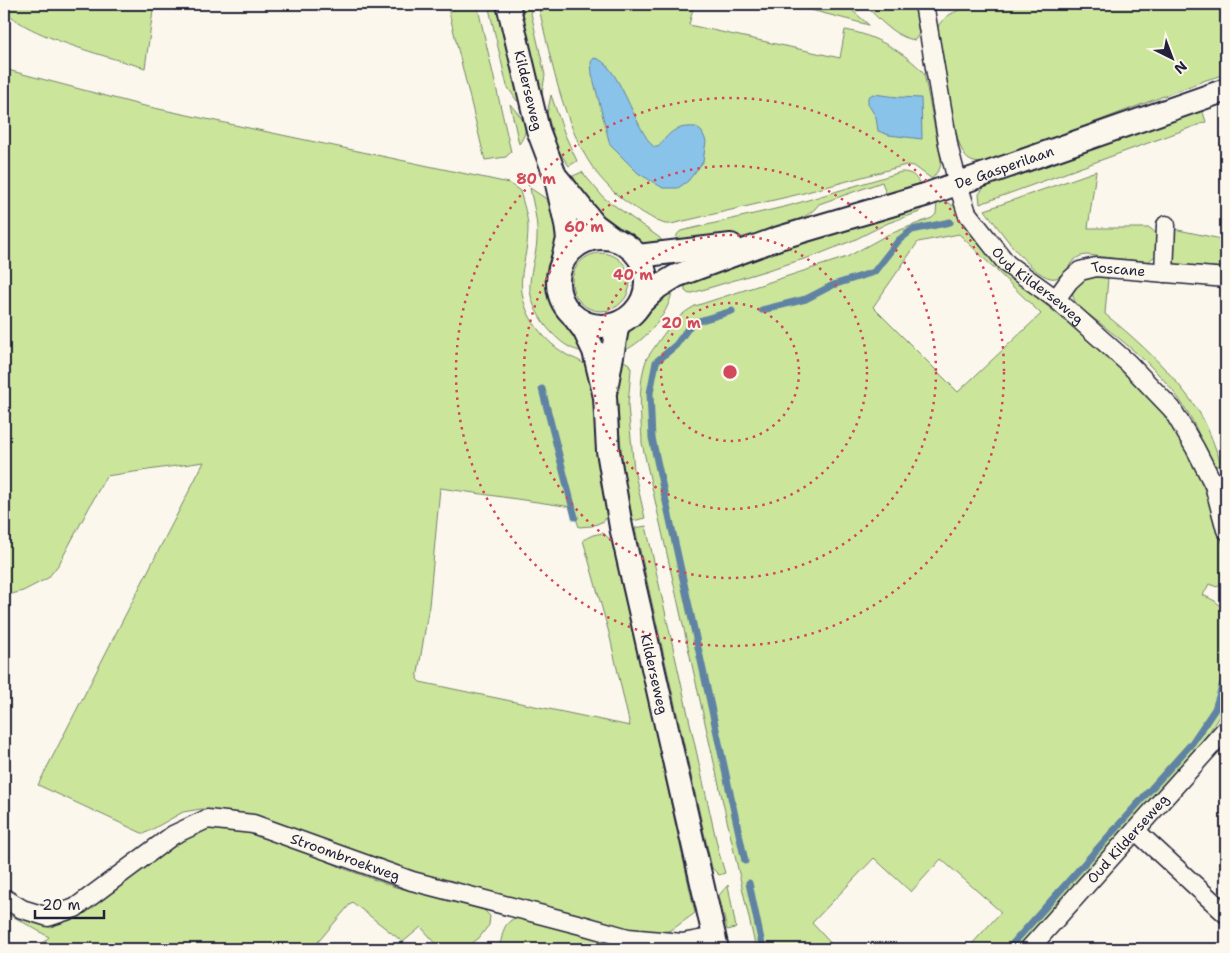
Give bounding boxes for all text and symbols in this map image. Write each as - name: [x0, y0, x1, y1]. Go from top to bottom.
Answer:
- north arrow: [1148, 32, 1198, 82]
- street label: Kilderseweg: [510, 49, 547, 133]
- text: N: [1171, 57, 1191, 78]
- street label: De Gasperilaan: [953, 142, 1057, 193]
- text: 80 m: [516, 169, 556, 189]
- text: 60 m: [564, 217, 604, 237]
- street label: Oud Kilderseweg: [988, 243, 1088, 328]
- street label: Toscane: [1089, 257, 1146, 280]
- text: 40 m: [613, 265, 653, 285]
- text: 20 m: [661, 313, 701, 333]
- centre of rings: [721, 363, 739, 381]
- street label: Kilderseweg: [637, 632, 672, 716]
- street label: Oud Kilderseweg: [1083, 790, 1172, 887]
- street label: Stroombroekweg: [288, 829, 403, 885]
- scale bar: [35, 888, 104, 920]
- text: 20 m: [42, 895, 81, 915]

